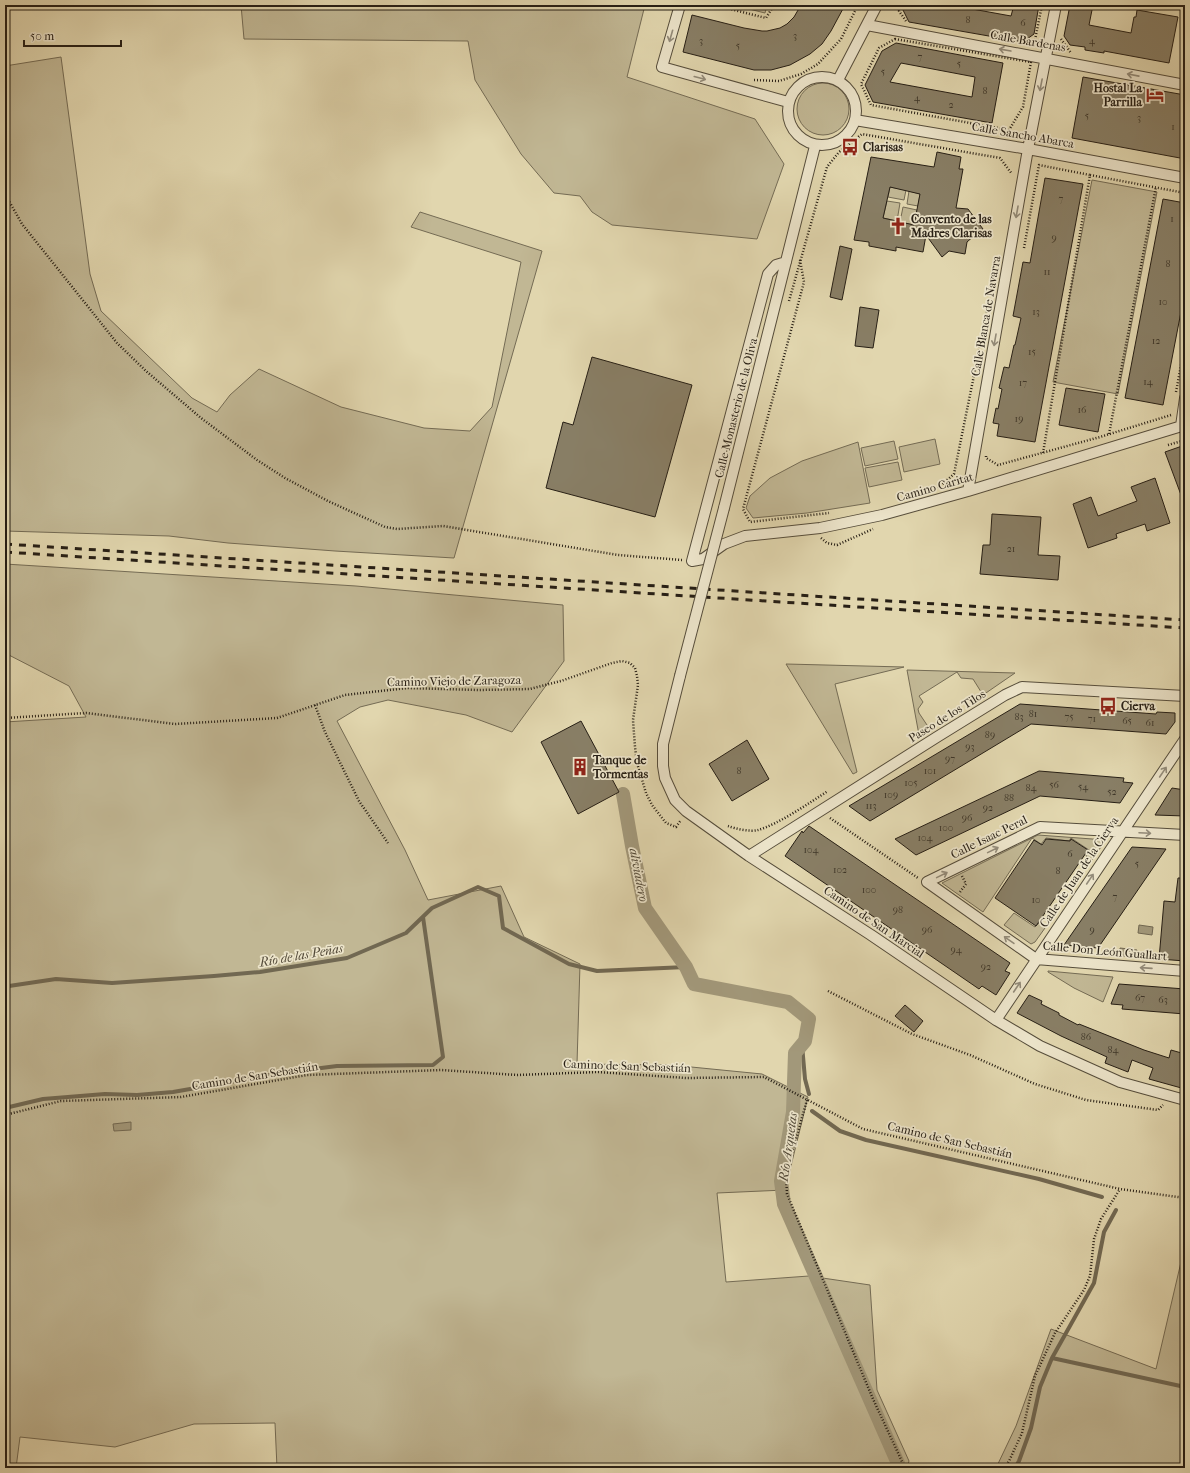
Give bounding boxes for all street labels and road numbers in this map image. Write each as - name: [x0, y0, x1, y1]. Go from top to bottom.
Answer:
- street label: Calle Bardenas: [989, 27, 1067, 55]
- street label: Calle Sancho Abarca: [971, 119, 1076, 151]
- street label: Calle Blanca de Navarra: [969, 254, 1004, 377]
- street label: Calle Monasterio de la Oliva: [712, 336, 760, 480]
- street label: Camino Caritat: [895, 469, 976, 505]
- street label: Camino Viejo de Zaragoza: [387, 673, 522, 689]
- street label: Paseo de los Tilos: [906, 686, 989, 745]
- street label: Calle Isaac Peral: [948, 812, 1030, 862]
- street label: Calle de Juan de la Cierva: [1037, 814, 1121, 930]
- street label: Camino de San Marcial: [821, 883, 928, 961]
- street label: Calle Don León Guallart: [1042, 939, 1168, 963]
- street label: Camino de San Sebastián: [563, 1057, 691, 1075]
- street label: Camino de San Sebastián: [191, 1059, 319, 1093]
- street label: Camino de San Sebastián: [886, 1119, 1014, 1161]

